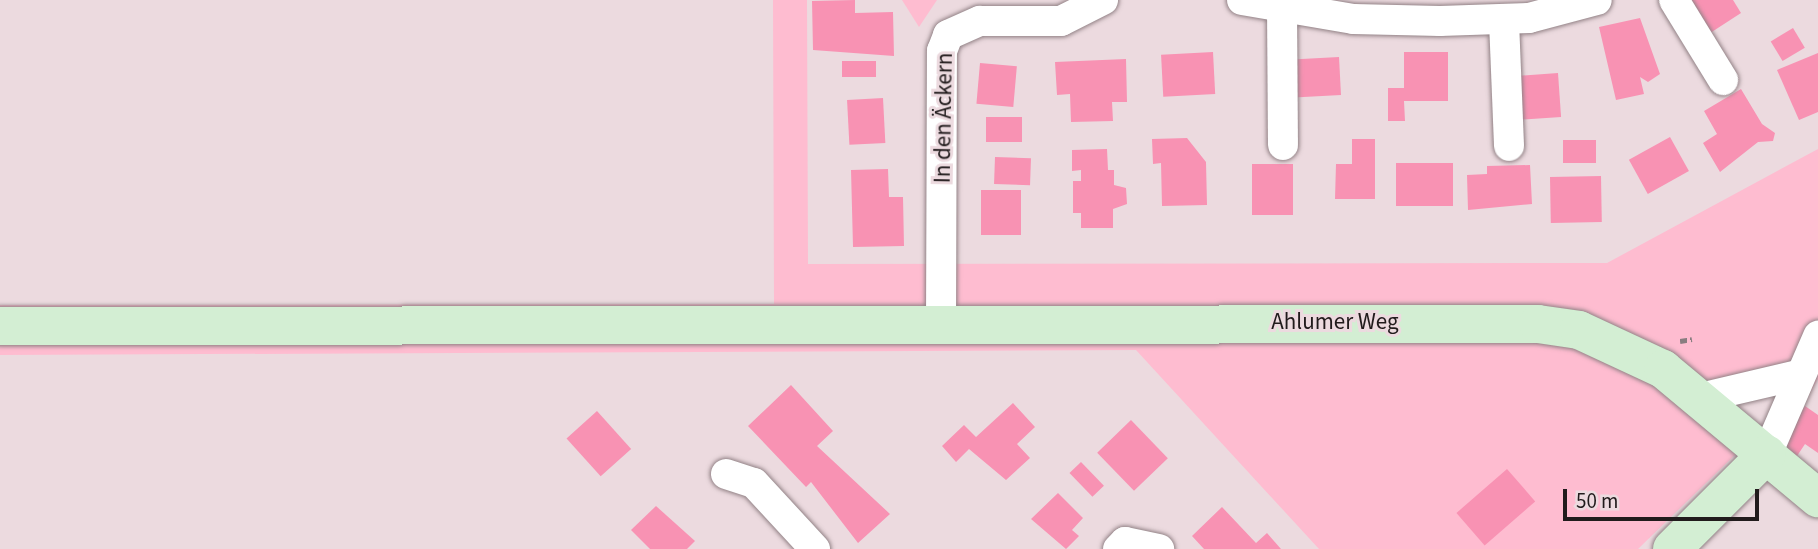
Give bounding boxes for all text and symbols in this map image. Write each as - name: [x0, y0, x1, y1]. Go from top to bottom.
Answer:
- street label: In den Äckern: [929, 53, 959, 183]
- street label: Ahlumer Weg: [1271, 308, 1399, 336]
- scale bar: [1566, 476, 1762, 520]
- text: 50 m: [1576, 486, 1618, 516]

